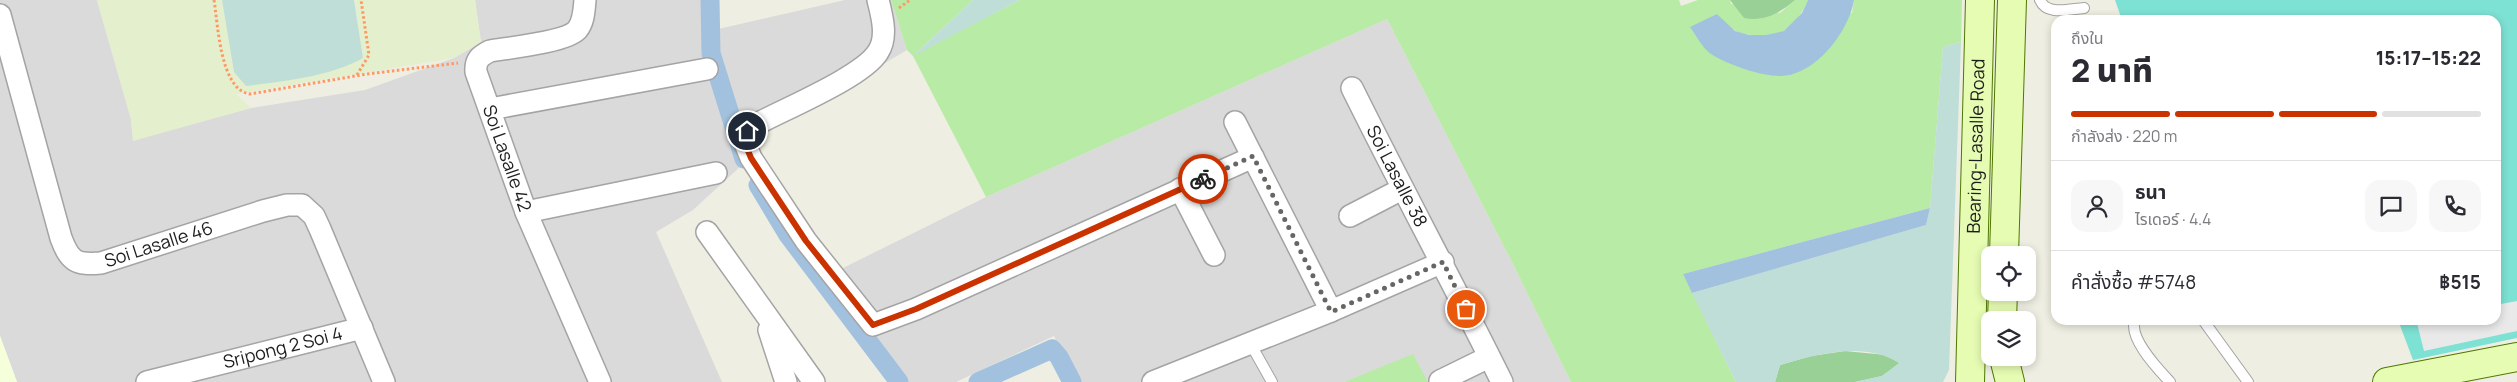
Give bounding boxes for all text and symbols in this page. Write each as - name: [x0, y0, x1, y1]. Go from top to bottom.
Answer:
- text: ถึงใน: [2071, 27, 2104, 49]
- text: 15:17–15:22: [2376, 45, 2481, 71]
- text: 2 นาที: [2071, 48, 2153, 92]
- street label: Bearing-Lasalle Road: [1961, 58, 1989, 234]
- street label: Soi Lasalle 42: [478, 101, 538, 215]
- pin: [726, 110, 768, 152]
- icon: home: [733, 117, 761, 145]
- street label: Soi Lasalle 38: [1362, 121, 1434, 231]
- text: กำลังส่ง · 220 m: [2071, 125, 2177, 147]
- courier: [1178, 154, 1228, 204]
- icon: bike: [1189, 165, 1217, 193]
- text: ธนา: [2135, 179, 2166, 205]
- button: person: [2071, 180, 2123, 232]
- button: chat: [2365, 180, 2417, 232]
- button: phone: [2429, 180, 2481, 232]
- text: ไรเดอร์ · 4.4: [2135, 208, 2212, 230]
- street label: Soi Lasalle 46: [101, 215, 216, 272]
- map controls: [1981, 246, 2036, 366]
- button: locate: [1981, 246, 2036, 301]
- text: คำสั่งซื้อ #5748: [2071, 269, 2196, 295]
- text: ฿515: [2439, 269, 2481, 295]
- pin: [1445, 288, 1487, 330]
- icon: bag: [1452, 295, 1480, 323]
- button: layers: [1981, 311, 2036, 366]
- street label: Sripong 2 Soi 4: [220, 320, 345, 373]

